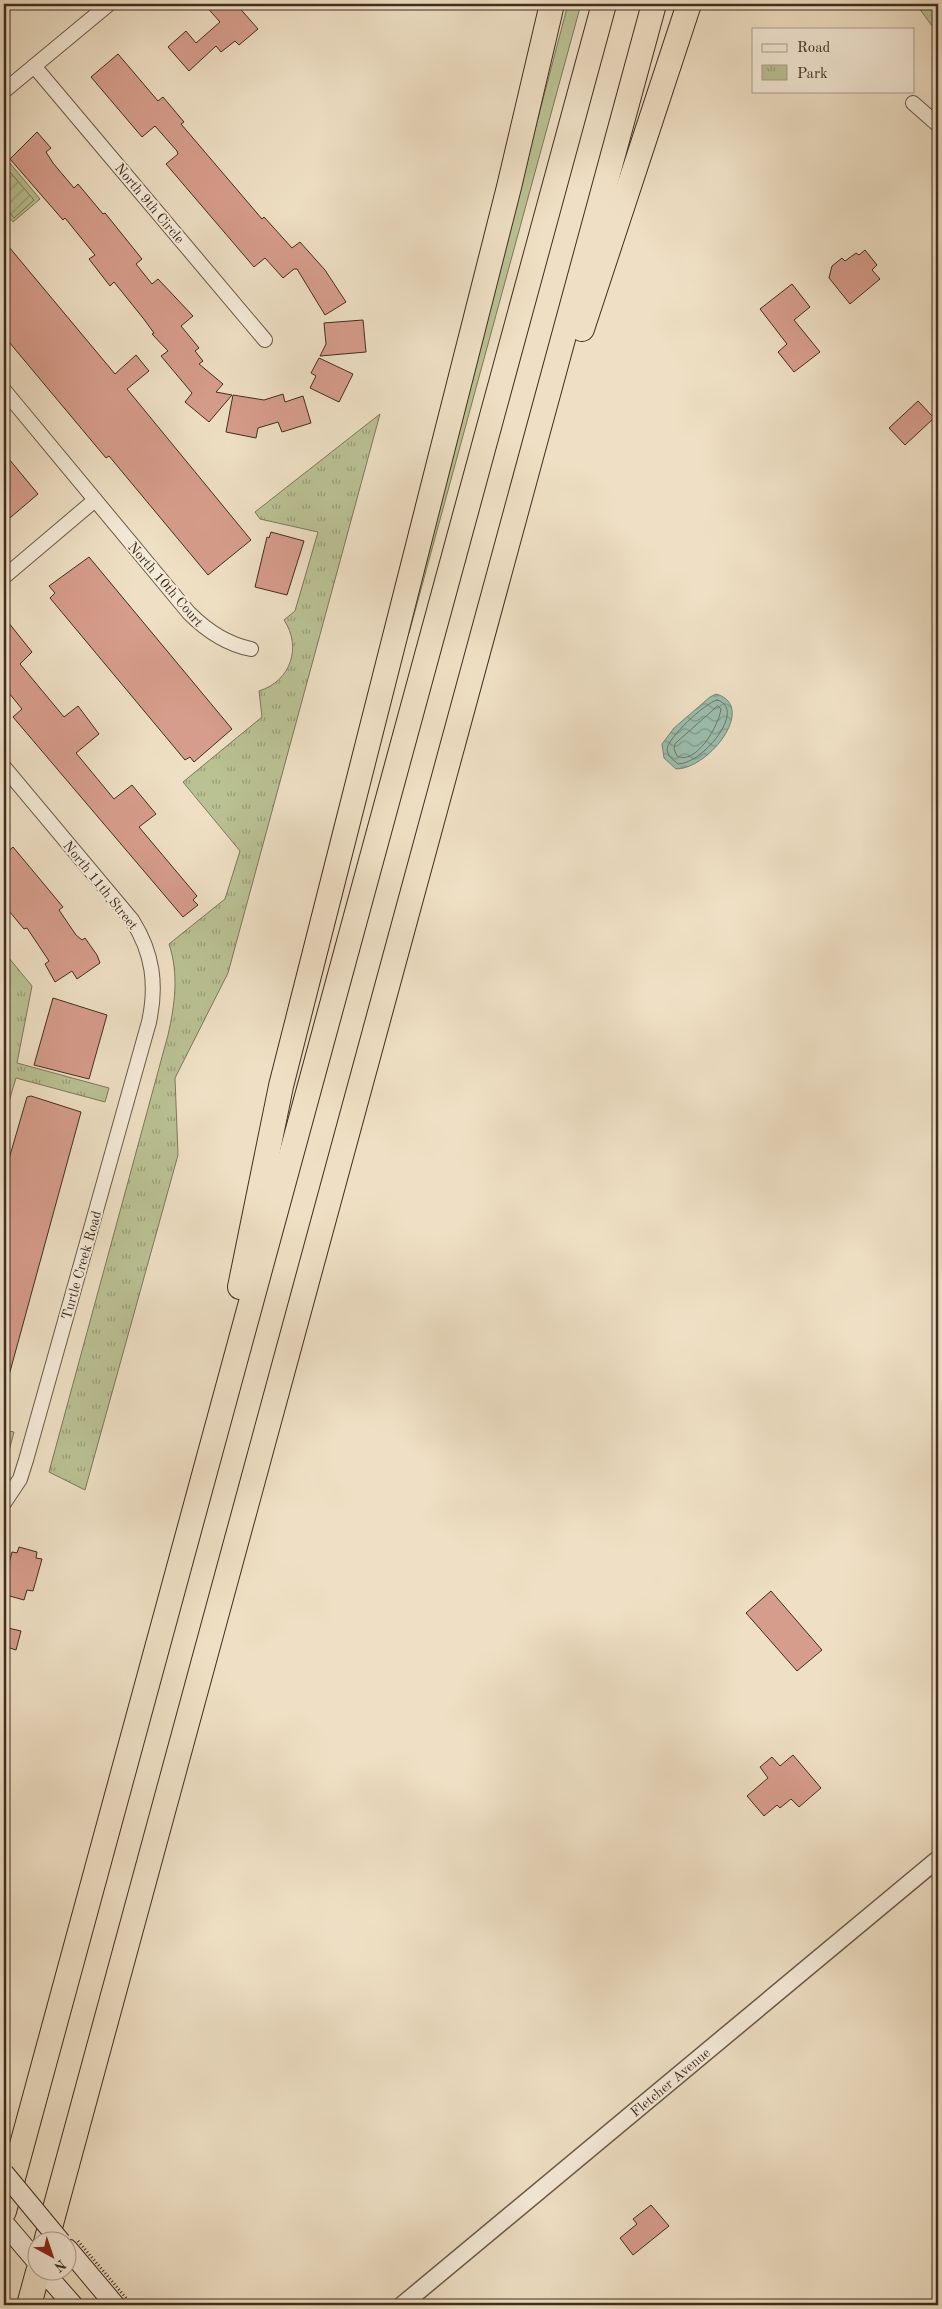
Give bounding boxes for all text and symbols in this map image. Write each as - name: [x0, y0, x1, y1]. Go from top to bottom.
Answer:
- legend: [752, 28, 914, 92]
- text: Road: [797, 41, 831, 56]
- text: Park: [797, 67, 828, 82]
- street label: North 9th Circle: [112, 161, 187, 246]
- street label: North 10th Court: [125, 540, 206, 630]
- street label: North 11th Street: [60, 839, 140, 933]
- street label: Turtle Creek Road: [60, 1209, 104, 1321]
- street label: Fletcher Avenue: [628, 2046, 713, 2120]
- north arrow: [28, 2232, 78, 2282]
- text: N: [51, 2256, 68, 2274]

